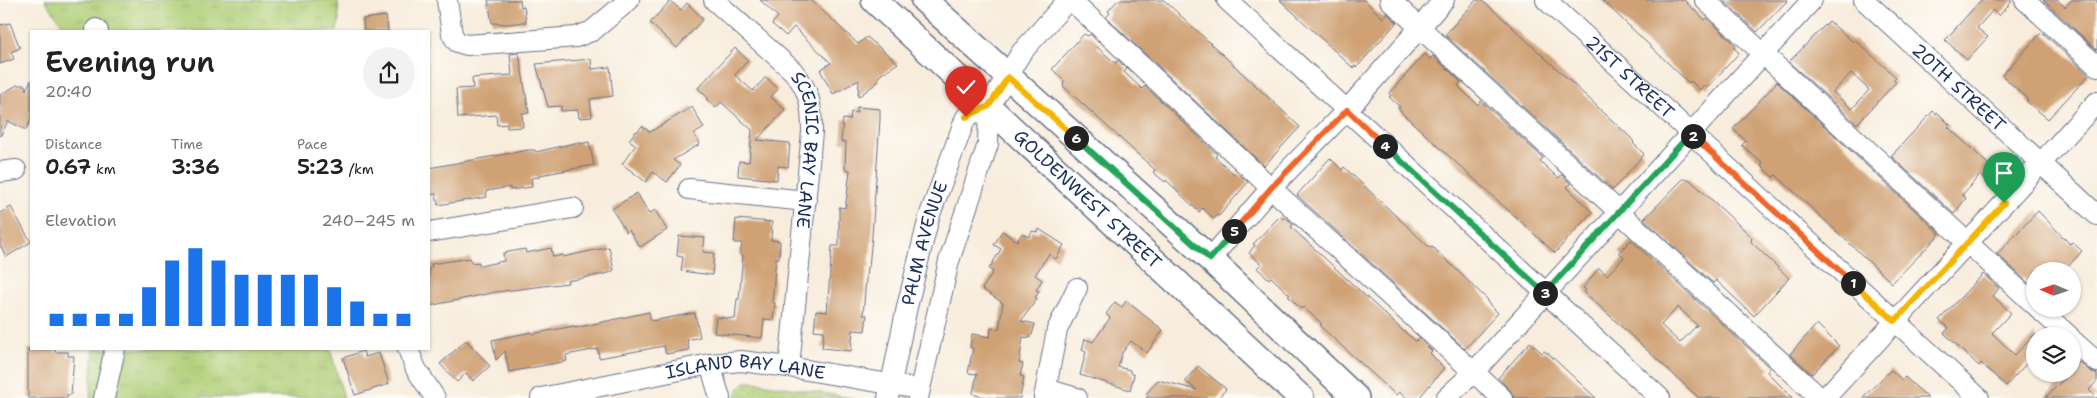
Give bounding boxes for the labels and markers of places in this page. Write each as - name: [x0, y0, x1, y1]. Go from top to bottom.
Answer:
- pin: [945, 66, 987, 117]
- pin: 2: [1680, 124, 1706, 148]
- pin: 6: [1064, 126, 1088, 150]
- pin: 4: [1372, 134, 1398, 158]
- pin: [1983, 152, 2025, 203]
- pin: 5: [1222, 218, 1246, 244]
- pin: 1: [1840, 270, 1866, 296]
- pin: 3: [1532, 280, 1558, 306]

